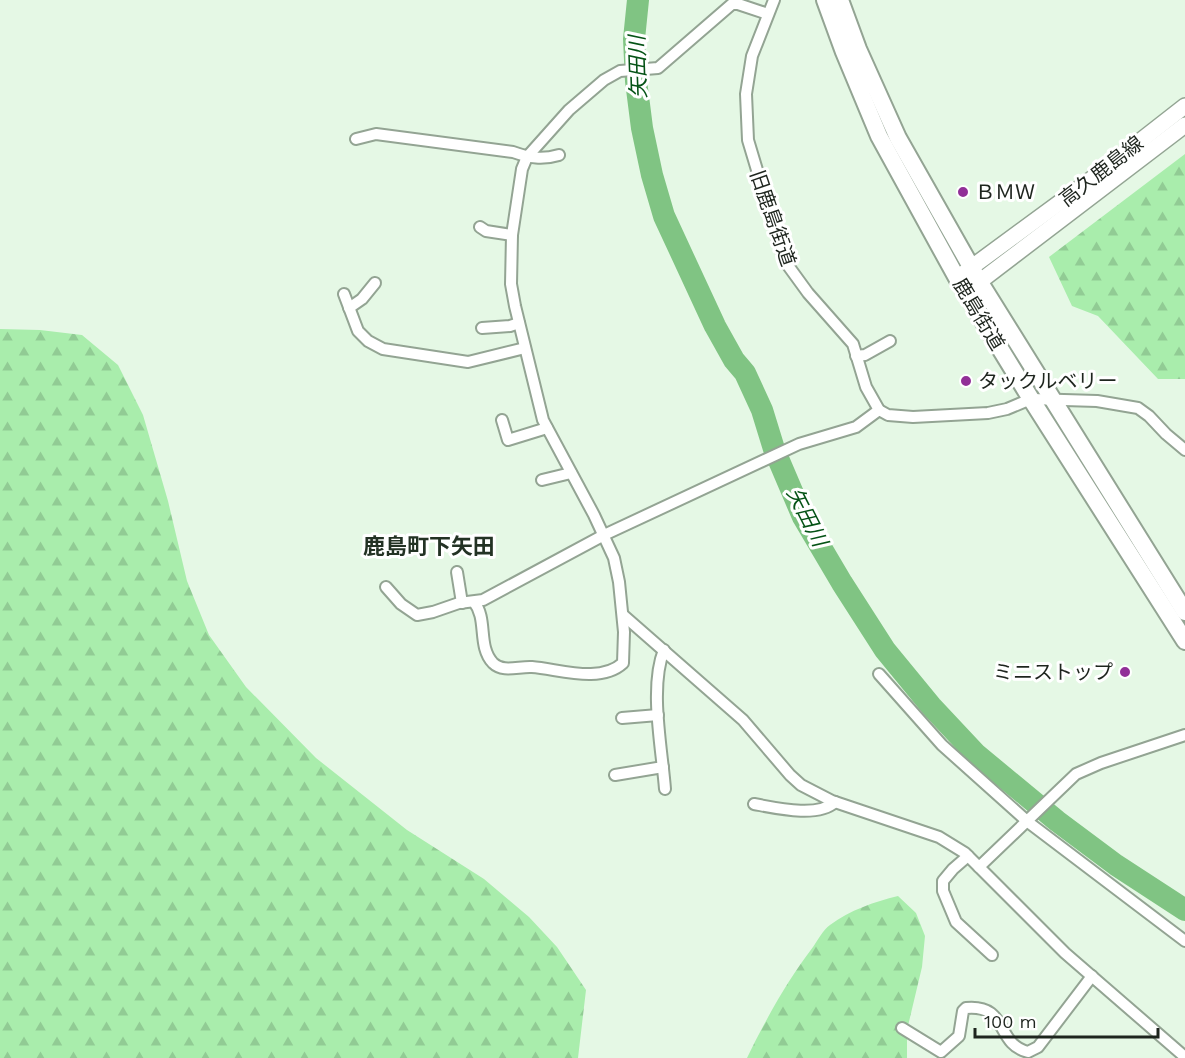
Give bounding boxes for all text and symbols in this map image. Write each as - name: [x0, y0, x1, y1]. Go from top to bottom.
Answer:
- water label: 矢田川: [624, 33, 651, 99]
- street label: 高久鹿島線: [1054, 131, 1148, 211]
- street label: 旧鹿島街道: [745, 167, 801, 269]
- place label: ＢＭＷ: [975, 180, 1035, 204]
- marker: ＢＭＷ: [956, 185, 970, 199]
- street label: 鹿島街道: [948, 274, 1010, 354]
- place label: タックルベリー: [978, 369, 1117, 393]
- marker: タックルベリー: [959, 374, 973, 388]
- water label: 矢田川: [782, 483, 834, 552]
- district label: 鹿島町下矢田: [363, 534, 495, 559]
- place label: ミニストップ: [993, 660, 1113, 684]
- marker: ミニストップ: [1118, 665, 1132, 679]
- scale bar: [975, 1001, 1158, 1039]
- text: 100 m: [984, 1011, 1037, 1032]

